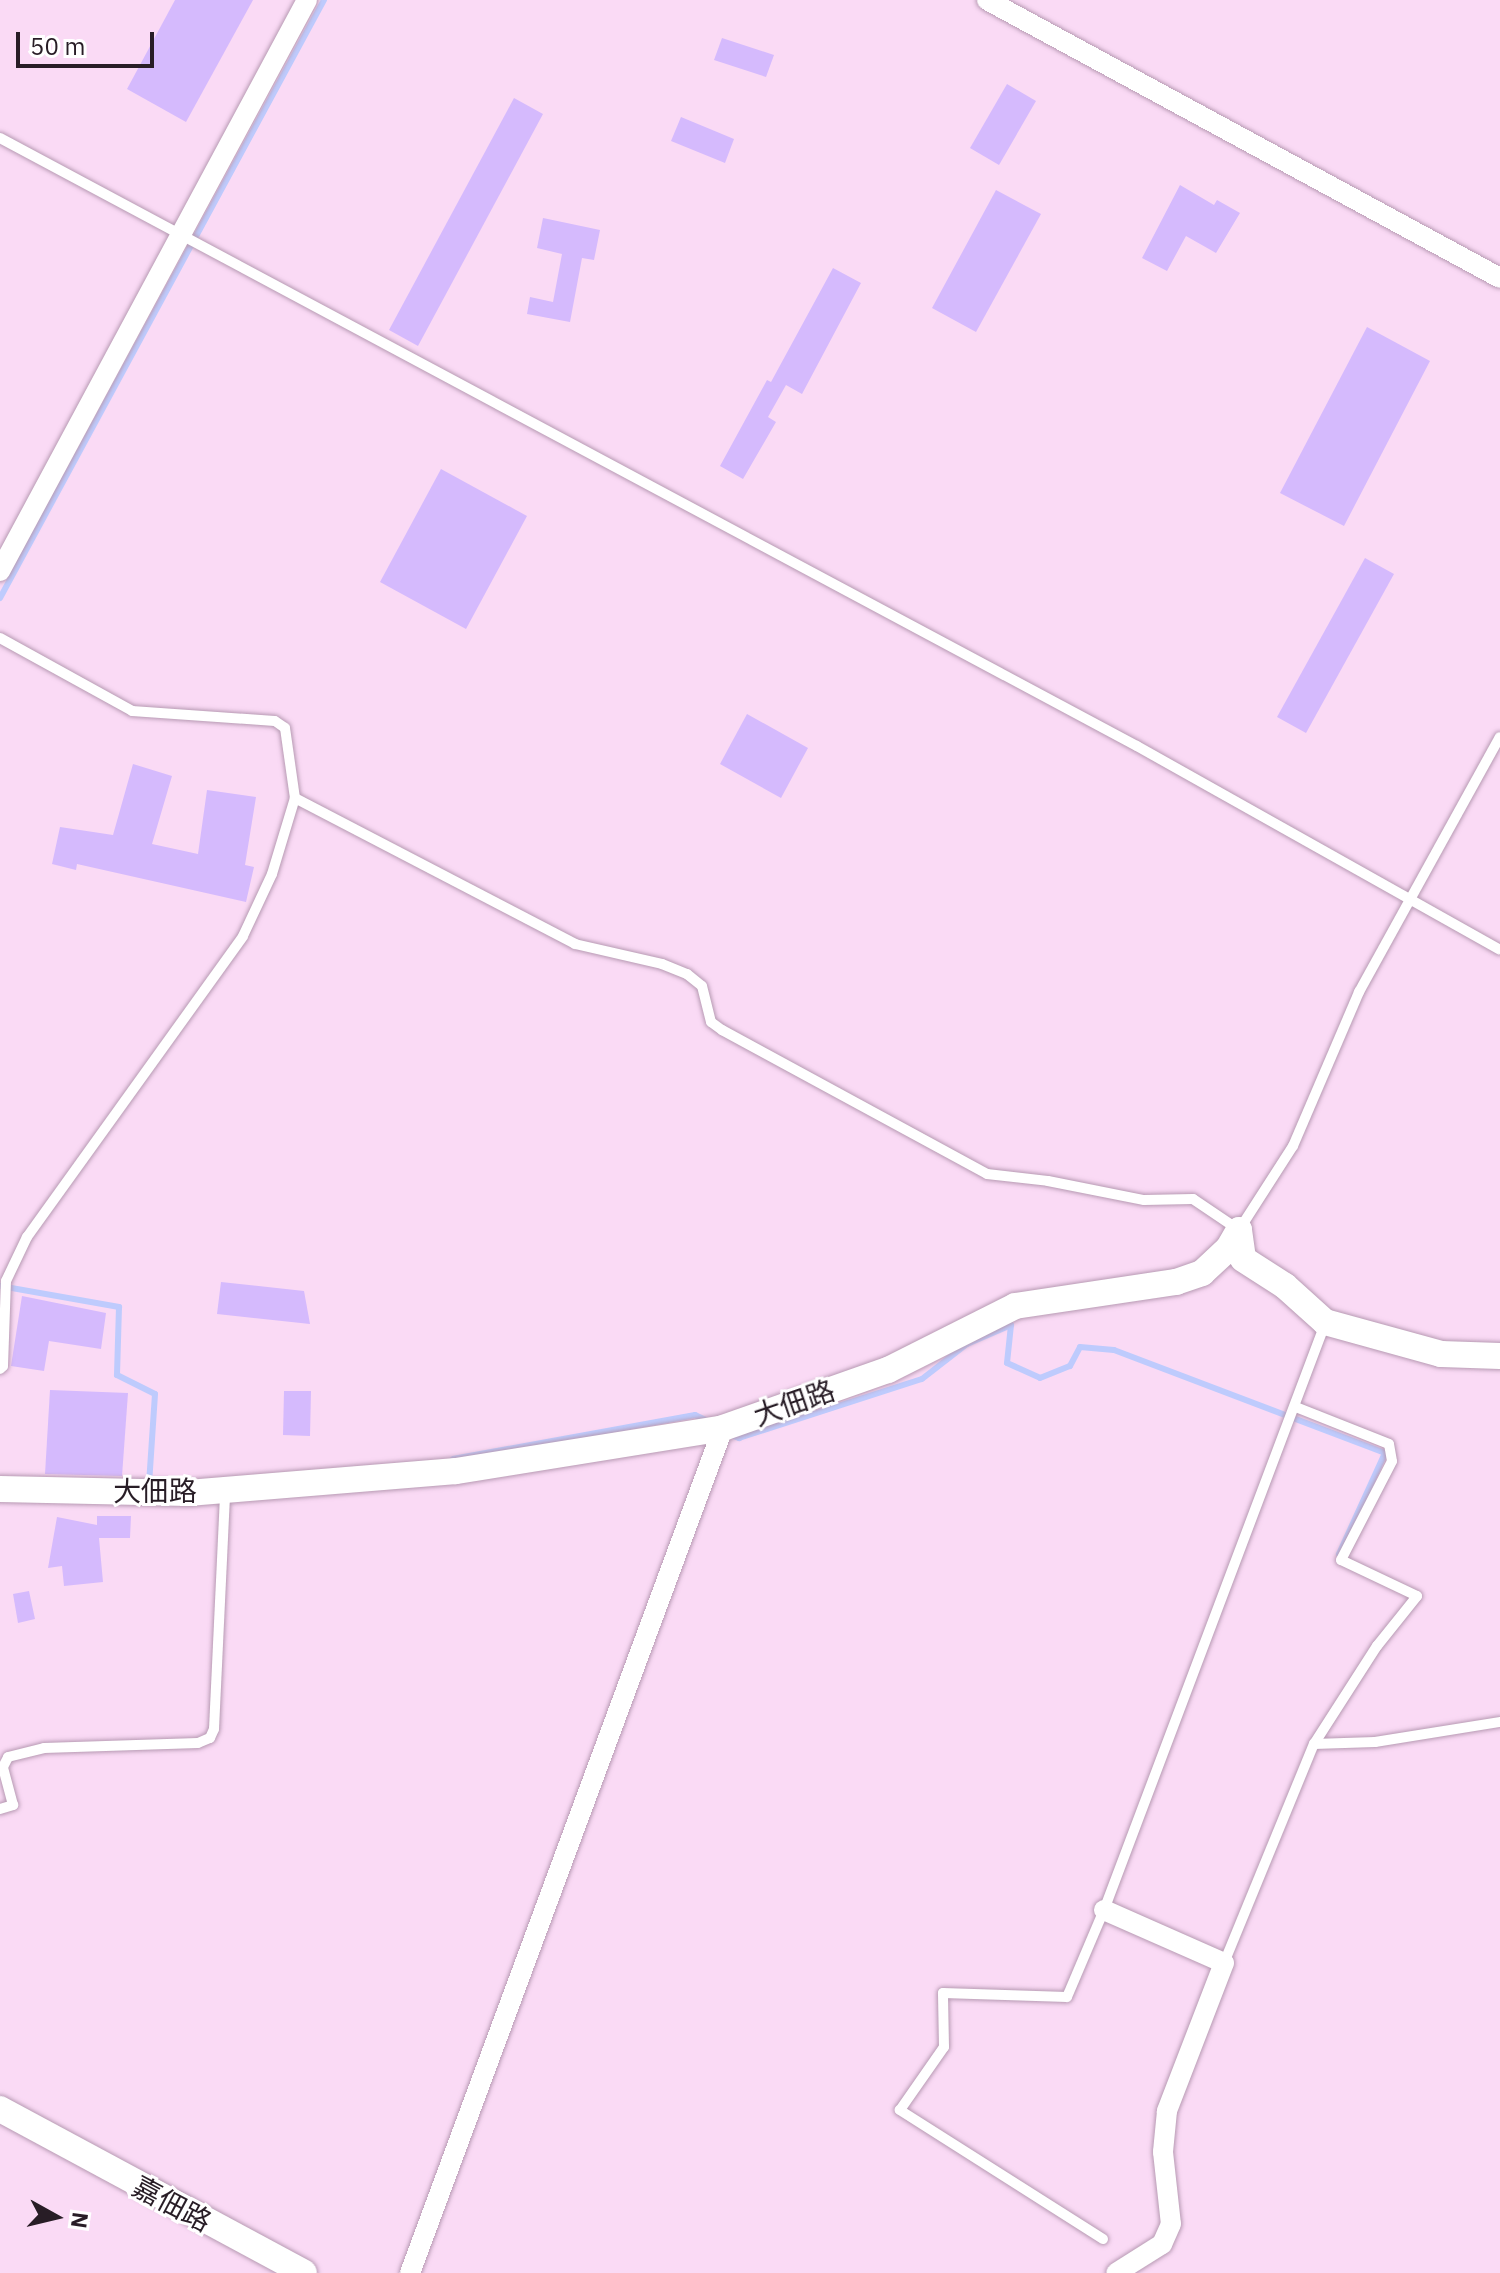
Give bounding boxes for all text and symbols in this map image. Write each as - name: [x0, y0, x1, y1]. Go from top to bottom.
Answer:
- scale bar: [20, 16, 158, 66]
- text: 50 m: [30, 30, 85, 62]
- street label: 大佃路: [749, 1373, 839, 1433]
- street label: 大佃路: [113, 1474, 197, 1508]
- street label: 嘉佃路: [127, 2169, 217, 2239]
- north arrow: [16, 2177, 96, 2257]
- text: N: [65, 2211, 96, 2230]

